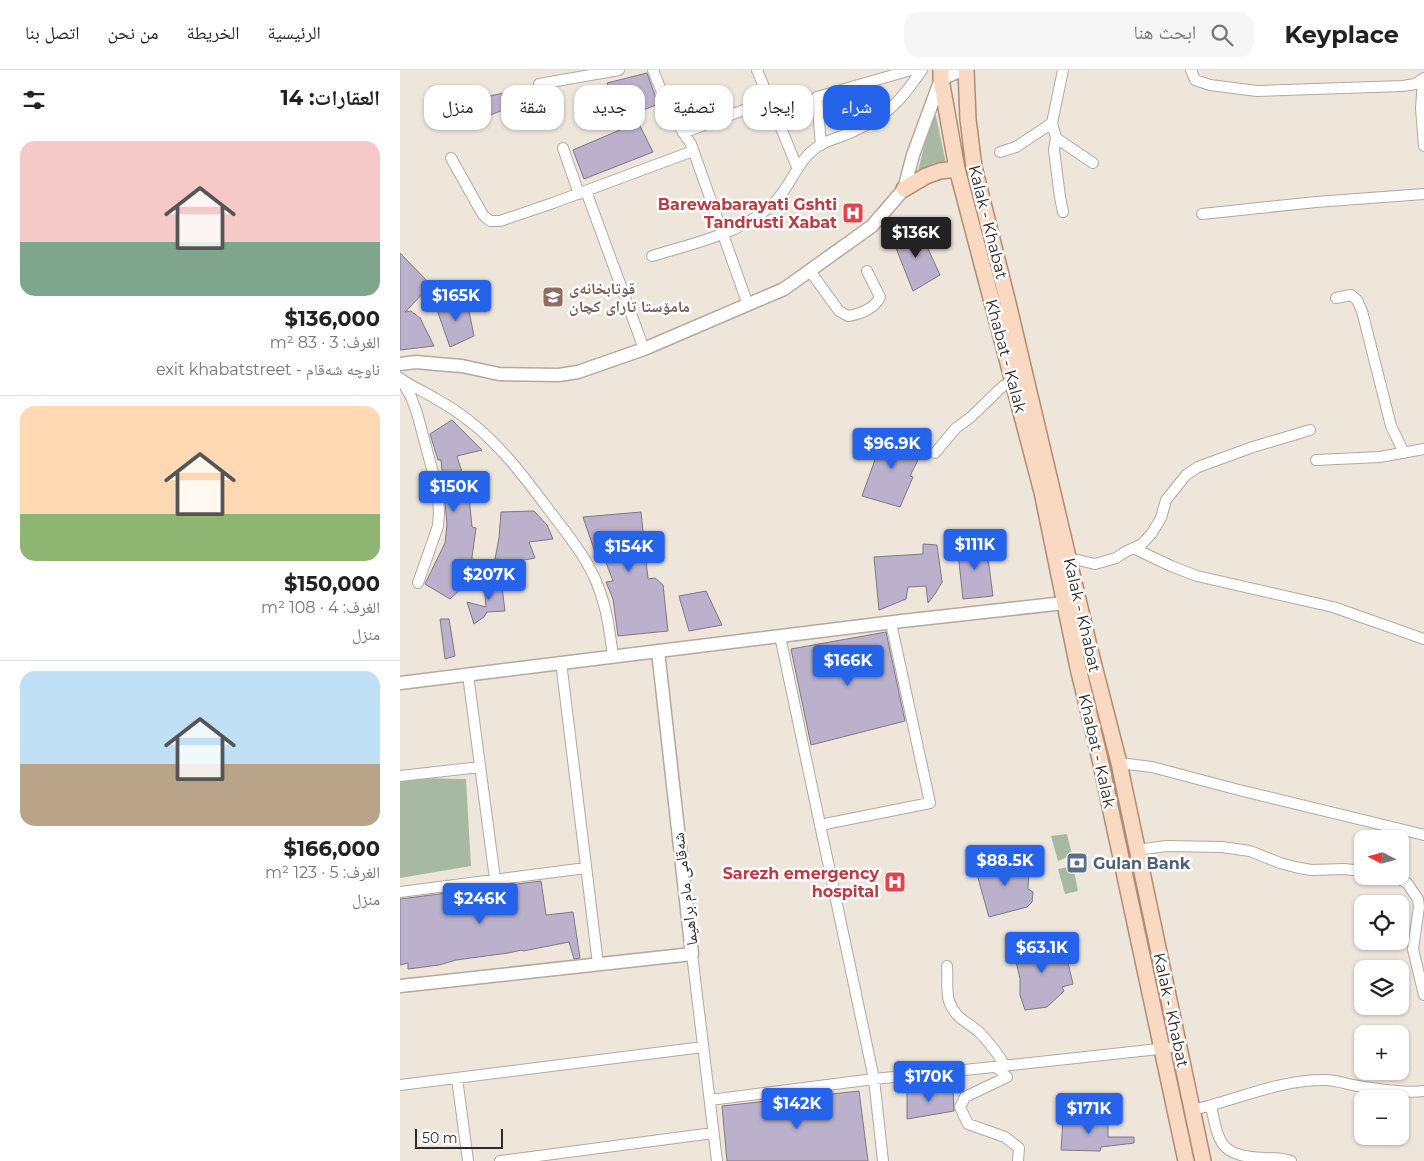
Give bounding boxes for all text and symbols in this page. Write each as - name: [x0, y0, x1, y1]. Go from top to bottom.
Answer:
- search box: [904, 12, 1254, 57]
- text: Keyplace: [1284, 20, 1399, 49]
- text: ابحث هنا: [1133, 21, 1196, 44]
- icon: search: [1208, 21, 1236, 49]
- text: اتصل بنا: [25, 22, 80, 44]
- text: من نحن: [108, 22, 159, 44]
- text: الخريطة: [187, 22, 240, 44]
- text: الرئيسية: [268, 22, 321, 44]
- text: العقارات: 14: [280, 85, 380, 110]
- chip: منزل: [424, 85, 491, 130]
- chip: شقة: [501, 85, 564, 130]
- chip: جديد: [574, 85, 645, 130]
- chip: تصفية: [655, 85, 733, 130]
- chip: إيجار: [743, 85, 813, 130]
- chip: شراء: [823, 85, 890, 130]
- icon: filters: [20, 86, 48, 114]
- street label: Kalak - Khabat: [965, 163, 1011, 281]
- icon: home: [155, 173, 245, 263]
- place label: Barewabarayati Gshti Tandrusti Xabat: [658, 195, 837, 232]
- hospital icon: Barewabarayati Gshti Tandrusti Xabat: [841, 201, 865, 225]
- pin: $136K: [881, 216, 951, 259]
- text: $136K: [892, 223, 940, 242]
- place label: قوتابخانەی مامۆستا تارای کچان: [569, 279, 690, 316]
- pin: $165K: [421, 280, 491, 322]
- school or university icon: قوتابخانەی مامۆستا تارای کچان: [541, 285, 565, 309]
- text: $165K: [432, 286, 480, 305]
- street label: Khabat - Kalak: [982, 297, 1030, 415]
- text: $136,000: [285, 306, 380, 331]
- text: الغرف: 3 · 83 m²: [270, 333, 380, 352]
- text: ناوچە شەقام - exit khabatstreet: [156, 360, 380, 379]
- pin: $96.9K: [851, 428, 933, 470]
- text: $96.9K: [864, 434, 920, 453]
- icon: home: [155, 439, 245, 529]
- pin: $150K: [419, 470, 489, 513]
- text: $150K: [430, 477, 478, 496]
- pin: $111K: [940, 528, 1010, 571]
- pin: $154K: [594, 530, 664, 573]
- text: $111K: [955, 535, 995, 554]
- text: $154K: [605, 537, 653, 556]
- street label: Kalak - Khabat: [1060, 556, 1105, 675]
- pin: $207K: [454, 558, 524, 601]
- text: $207K: [463, 565, 515, 584]
- text: $150,000: [284, 571, 380, 596]
- text: الغرف: 4 · 108 m²: [261, 598, 380, 617]
- text: منزل: [352, 625, 380, 644]
- pin: $166K: [813, 644, 883, 687]
- text: $166K: [824, 651, 872, 670]
- street label: Khabat - Kalak: [1075, 692, 1119, 810]
- icon: home: [155, 704, 245, 794]
- north arrow: [1354, 830, 1409, 885]
- map controls: [1354, 830, 1409, 1145]
- street label: شەقامی مام براهیما: [669, 831, 702, 947]
- text: $166,000: [284, 836, 380, 861]
- pin: $88.5K: [964, 844, 1046, 887]
- text: $88.5K: [976, 851, 1034, 870]
- bank icon: Gulan Bank: [1065, 851, 1089, 875]
- place label: Gulan Bank: [1093, 854, 1191, 873]
- text: الغرف: 5 · 123 m²: [265, 863, 380, 882]
- place label: Sarezh emergency hospital: [723, 864, 879, 901]
- hospital icon: Sarezh emergency hospital: [883, 870, 907, 894]
- pin: $246K: [445, 882, 515, 925]
- text: $246K: [454, 889, 506, 908]
- text: منزل: [352, 890, 380, 909]
- button: locate: [1354, 895, 1409, 950]
- pin: $63.1K: [1001, 932, 1083, 974]
- text: $63.1K: [1016, 938, 1068, 957]
- street label: Kalak - Khabat: [1150, 951, 1193, 1070]
- button: layers: [1354, 960, 1409, 1015]
- button: +: [1354, 1025, 1409, 1080]
- pin: $170K: [894, 1060, 964, 1103]
- text: $170K: [905, 1067, 953, 1086]
- pin: $142K: [762, 1088, 832, 1130]
- button: −: [1354, 1090, 1409, 1145]
- pin: $171K: [1054, 1092, 1124, 1135]
- text: $142K: [773, 1094, 821, 1113]
- text: $171K: [1067, 1099, 1111, 1118]
- scale bar: [415, 1126, 502, 1149]
- text: 50 m: [422, 1129, 458, 1147]

